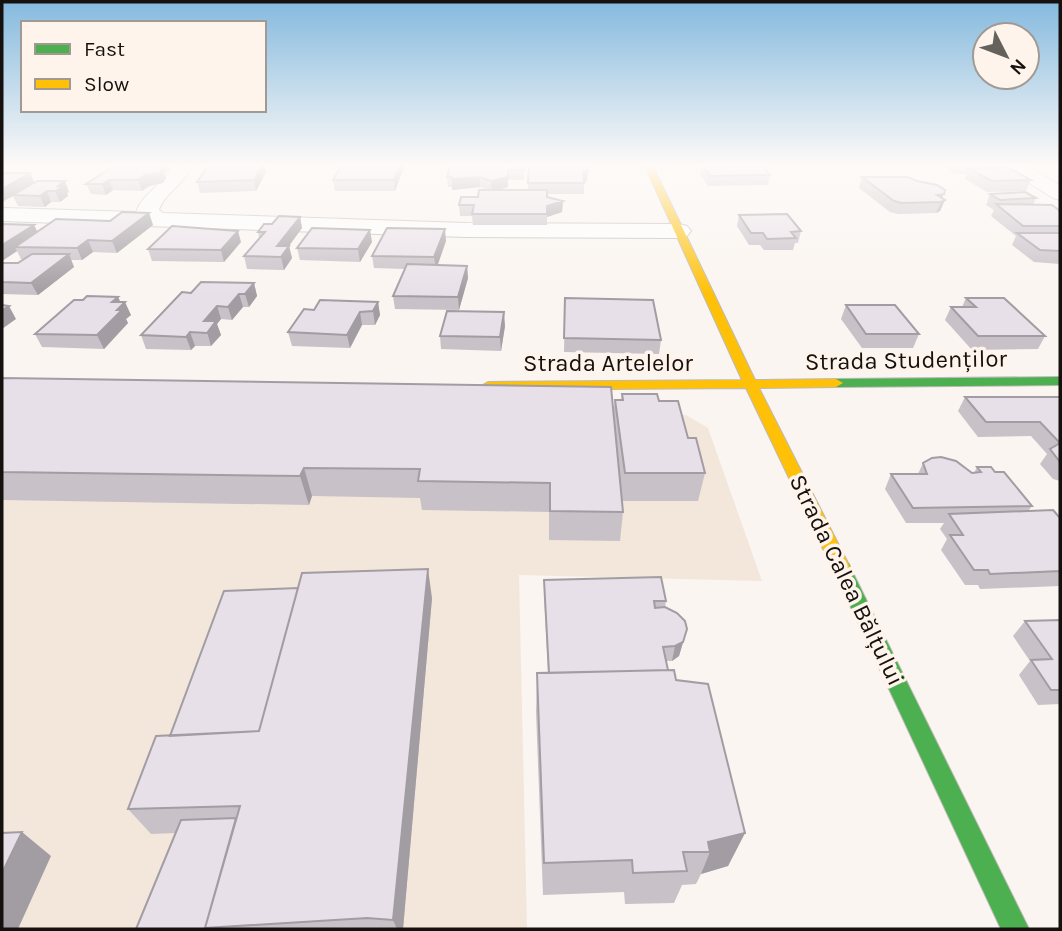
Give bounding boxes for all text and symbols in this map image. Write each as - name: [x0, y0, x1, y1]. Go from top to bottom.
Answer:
- legend: [21, 21, 266, 112]
- north arrow: [971, 21, 1041, 91]
- text: Fast: [84, 37, 125, 61]
- text: N: [1005, 54, 1031, 79]
- text: Slow: [84, 72, 129, 96]
- street label: Strada Studenților: [805, 344, 1008, 376]
- street label: Strada Artelelor: [523, 349, 693, 377]
- street label: Strada Calea Bălțului: [784, 470, 910, 690]

